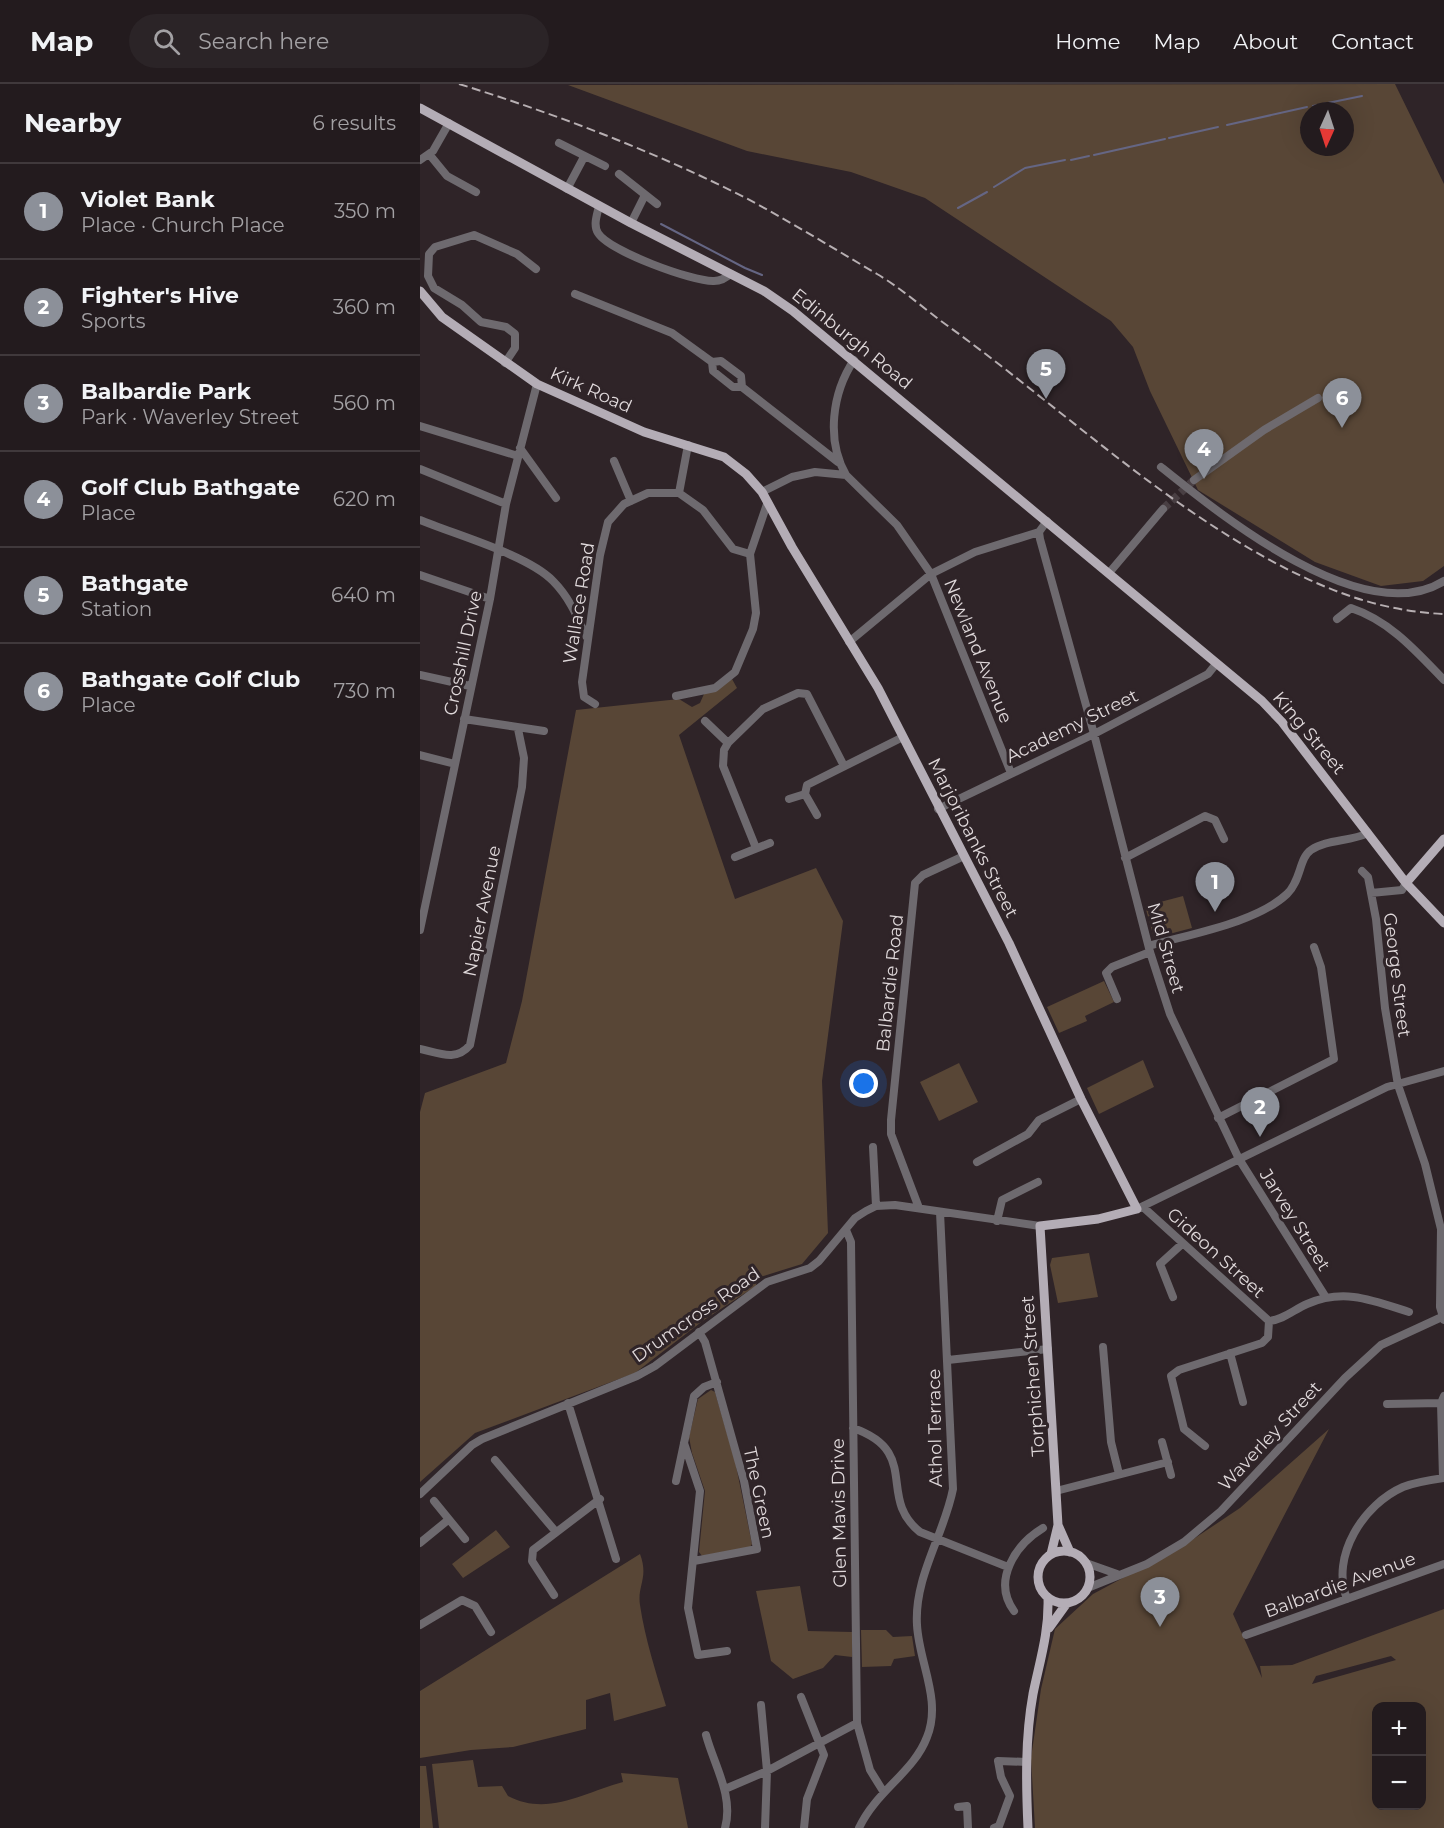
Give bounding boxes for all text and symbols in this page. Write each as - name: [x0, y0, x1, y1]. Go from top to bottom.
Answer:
- search box: [129, 14, 549, 68]
- text: Map: [30, 24, 93, 58]
- icon: search: [150, 25, 183, 58]
- text: Search here: [198, 28, 329, 55]
- text: Home: [1055, 29, 1120, 54]
- text: Map: [1153, 29, 1200, 54]
- text: About: [1233, 29, 1298, 54]
- text: Contact: [1331, 29, 1414, 54]
- north arrow: [1300, 102, 1354, 156]
- text: Nearby: [24, 107, 121, 139]
- text: 6 results: [312, 111, 396, 135]
- text: Violet Bank: [81, 186, 215, 213]
- text: 1: [40, 199, 47, 223]
- text: 350 m: [334, 199, 396, 223]
- text: Place · Church Place: [81, 213, 285, 237]
- text: Fighter's Hive: [81, 282, 239, 309]
- street label: Edinburgh Road: [787, 284, 917, 394]
- text: 2: [38, 295, 49, 319]
- text: 360 m: [333, 295, 396, 319]
- text: Sports: [81, 309, 146, 333]
- pin: 5: [1026, 350, 1066, 399]
- street label: Kirk Road: [547, 362, 635, 418]
- text: Balbardie Park: [81, 378, 251, 405]
- pin: 6: [1322, 378, 1362, 428]
- text: 3: [38, 391, 49, 415]
- text: 560 m: [333, 391, 396, 415]
- text: Park · Waverley Street: [81, 405, 299, 429]
- pin: 4: [1184, 430, 1224, 479]
- text: Golf Club Bathgate: [81, 474, 300, 501]
- text: 4: [37, 487, 50, 511]
- text: 620 m: [333, 487, 396, 511]
- text: Place: [81, 501, 136, 525]
- street label: Wallace Road: [559, 541, 599, 665]
- text: Bathgate: [81, 570, 188, 597]
- street label: Newland Avenue: [939, 576, 1017, 726]
- text: 5: [38, 583, 49, 607]
- text: 640 m: [331, 583, 396, 607]
- street label: Crosshill Drive: [439, 588, 487, 717]
- text: Station: [81, 597, 152, 621]
- text: Bathgate Golf Club: [81, 666, 300, 693]
- text: 6: [37, 679, 50, 703]
- text: 730 m: [333, 679, 396, 703]
- street label: Academy Street: [1002, 684, 1142, 768]
- street label: King Street: [1268, 687, 1350, 779]
- text: Place: [81, 693, 136, 717]
- street label: Marjoribanks Street: [923, 754, 1023, 922]
- street label: Napier Avenue: [459, 843, 506, 978]
- pin: 1: [1196, 862, 1234, 912]
- street label: Mid Street: [1143, 900, 1189, 996]
- street label: George Street: [1378, 911, 1416, 1039]
- street label: Balbardie Road: [872, 913, 908, 1053]
- your location: [849, 1069, 878, 1098]
- pin: 2: [1240, 1088, 1280, 1137]
- street label: Jarvey Street: [1254, 1164, 1335, 1275]
- street label: Gideon Street: [1162, 1203, 1270, 1303]
- street label: Drumcross Road: [628, 1263, 764, 1367]
- street label: Torphichen Street: [1016, 1295, 1050, 1457]
- street label: Athol Terrace: [923, 1369, 947, 1487]
- street label: Waverley Street: [1214, 1377, 1326, 1495]
- street label: Glen Mavis Drive: [827, 1438, 851, 1588]
- street label: The Green: [739, 1445, 779, 1541]
- street label: Balbardie Avenue: [1261, 1547, 1419, 1623]
- pin: 3: [1140, 1578, 1180, 1627]
- map controls: [1372, 1702, 1426, 1810]
- button: +: [1372, 1702, 1426, 1756]
- button: −: [1372, 1756, 1426, 1810]

